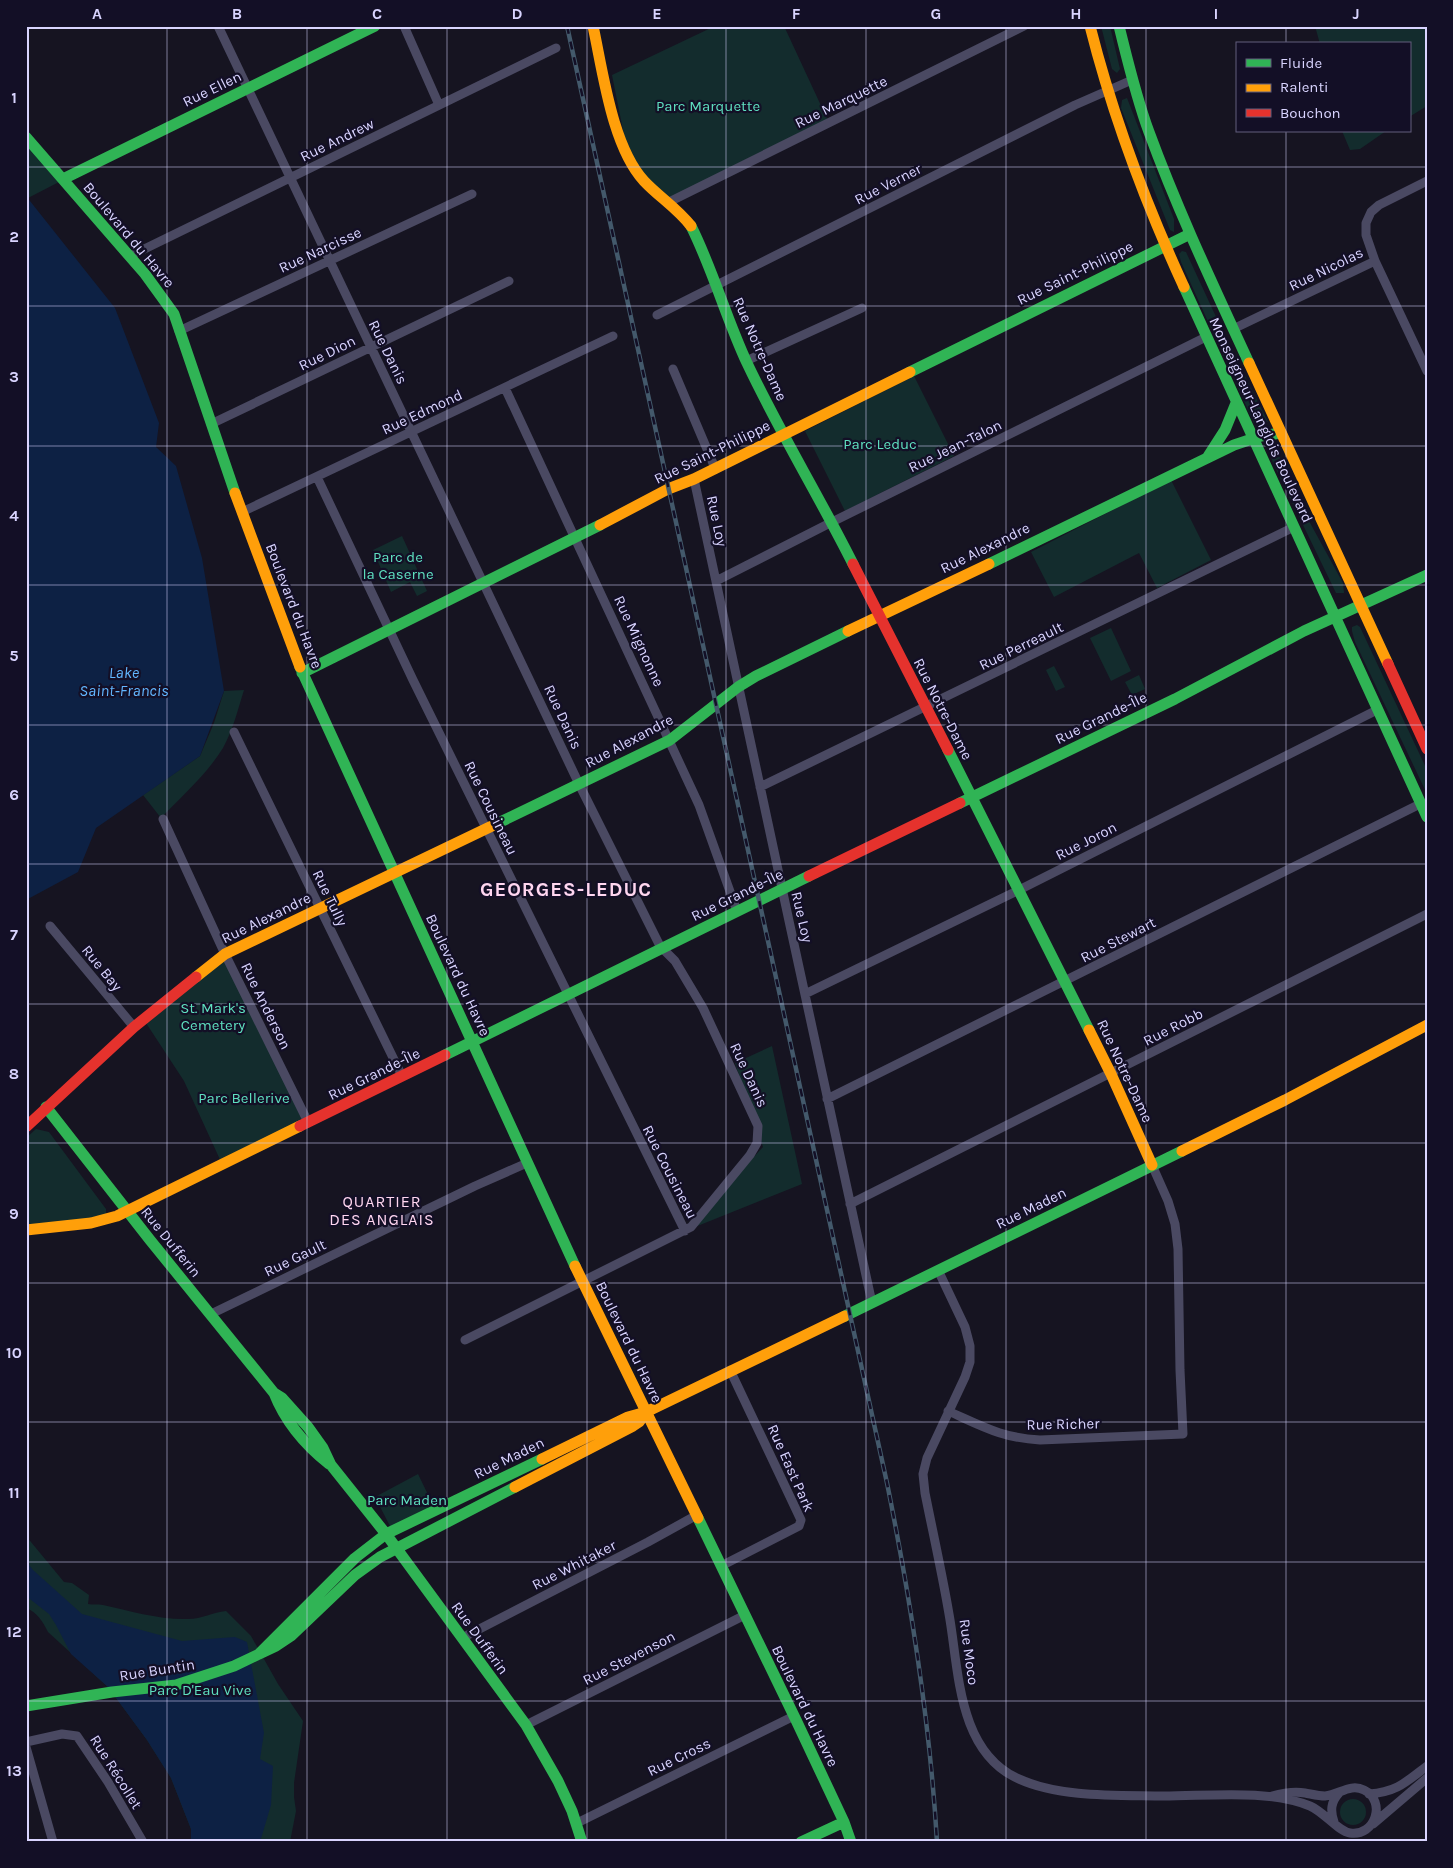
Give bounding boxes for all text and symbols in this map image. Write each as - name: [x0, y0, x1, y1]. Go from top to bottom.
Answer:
- text: A: [92, 4, 102, 23]
- text: B: [232, 4, 242, 23]
- text: C: [372, 4, 382, 23]
- text: D: [512, 4, 523, 23]
- text: E: [652, 4, 662, 23]
- text: F: [792, 4, 801, 23]
- text: G: [931, 4, 941, 23]
- text: H: [1070, 4, 1082, 23]
- text: I: [1214, 4, 1218, 23]
- text: J: [1352, 4, 1360, 23]
- legend: [1236, 42, 1410, 132]
- text: Fluide: [1280, 54, 1322, 72]
- street label: Rue Ellen: [180, 67, 244, 111]
- street label: Rue Marquette: [792, 72, 890, 132]
- text: Ralenti: [1280, 78, 1329, 96]
- text: 1: [11, 88, 17, 107]
- park label: Parc Marquette: [656, 97, 760, 115]
- text: Bouchon: [1280, 104, 1341, 122]
- street label: Rue Andrew: [297, 114, 377, 166]
- street label: Rue Verner: [851, 159, 925, 209]
- street label: Boulevard du Havre: [79, 178, 179, 292]
- street label: Rue Narcisse: [276, 223, 364, 277]
- text: 2: [9, 227, 19, 246]
- street label: Rue Saint-Philippe: [1014, 237, 1136, 309]
- street label: Rue Nicolas: [1286, 243, 1366, 295]
- street label: Rue Notre-Dame: [729, 294, 791, 404]
- street label: Monseigneur-Langlois Boulevard: [1205, 314, 1317, 526]
- street label: Rue Danis: [365, 317, 411, 387]
- street label: Rue Dion: [296, 332, 358, 374]
- text: 3: [9, 367, 19, 386]
- street label: Rue Edmond: [379, 385, 465, 439]
- street label: Rue Saint-Philippe: [651, 416, 773, 488]
- street label: Rue Jean-Talon: [905, 416, 1005, 476]
- park label: Parc Leduc: [843, 435, 917, 453]
- street label: Rue Loy: [703, 494, 731, 548]
- text: 4: [9, 506, 19, 525]
- street label: Rue Alexandre: [937, 519, 1033, 577]
- street label: Boulevard du Havre: [262, 541, 326, 671]
- park label: Parc de la Caserne: [362, 548, 434, 583]
- street label: Rue Mignonne: [610, 593, 668, 689]
- street label: Rue Perreault: [976, 618, 1066, 674]
- text: 5: [9, 646, 19, 665]
- street label: Rue Notre-Dame: [910, 655, 976, 763]
- water label: Lake Saint-Francis: [79, 663, 169, 700]
- street label: Rue Danis: [540, 682, 586, 752]
- street label: Rue Grande-Île: [1052, 688, 1150, 748]
- street label: Rue Alexandre: [582, 710, 676, 772]
- street label: Rue Cousineau: [460, 758, 522, 858]
- text: 6: [9, 785, 19, 804]
- street label: Rue Joron: [1052, 818, 1120, 864]
- street label: Rue Grande-Île: [688, 865, 786, 925]
- street label: Rue Tully: [309, 867, 351, 929]
- district label: GEORGES-LEDUC: [480, 878, 652, 901]
- street label: Rue Alexandre: [218, 889, 314, 947]
- street label: Rue Loy: [787, 890, 817, 944]
- street label: Boulevard du Havre: [422, 911, 494, 1039]
- street label: Rue Stewart: [1077, 913, 1159, 967]
- text: 7: [10, 925, 18, 944]
- street label: Rue Bay: [78, 941, 126, 995]
- street label: Rue Anderson: [237, 960, 295, 1052]
- park label: St. Mark's Cemetery: [180, 999, 246, 1034]
- street label: Rue Robb: [1140, 1004, 1206, 1050]
- street label: Rue Notre-Dame: [1093, 1016, 1157, 1126]
- street label: Rue Danis: [726, 1040, 772, 1110]
- street label: Rue Grande-Île: [325, 1044, 423, 1104]
- text: 8: [9, 1064, 19, 1083]
- park label: Parc Bellerive: [198, 1089, 290, 1107]
- street label: Rue Cousineau: [639, 1122, 701, 1222]
- street label: Rue Maden: [993, 1183, 1069, 1233]
- district label: QUARTIER DES ANGLAIS: [329, 1192, 435, 1229]
- street label: Rue Dufferin: [137, 1203, 205, 1281]
- text: 9: [9, 1204, 19, 1223]
- street label: Rue Gault: [261, 1235, 329, 1281]
- street label: Boulevard du Havre: [592, 1278, 666, 1406]
- text: 10: [6, 1343, 22, 1362]
- street label: Rue Richer: [1026, 1414, 1100, 1434]
- street label: Rue East Park: [764, 1422, 818, 1514]
- street label: Rue Maden: [471, 1433, 547, 1483]
- text: 11: [8, 1483, 20, 1502]
- park label: Parc Maden: [367, 1491, 447, 1509]
- street label: Rue Whitaker: [529, 1536, 620, 1594]
- street label: Rue Dufferin: [448, 1598, 512, 1678]
- street label: Rue Moco: [955, 1618, 983, 1686]
- text: 12: [6, 1622, 22, 1641]
- street label: Rue Stevenson: [580, 1627, 678, 1689]
- street label: Boulevard du Havre: [768, 1642, 842, 1770]
- street label: Rue Buntin: [118, 1655, 196, 1685]
- park label: Parc D'Eau Vive: [149, 1681, 251, 1699]
- street label: Rue Récollet: [86, 1732, 146, 1813]
- street label: Rue Cross: [644, 1734, 714, 1780]
- text: 13: [6, 1761, 22, 1780]

